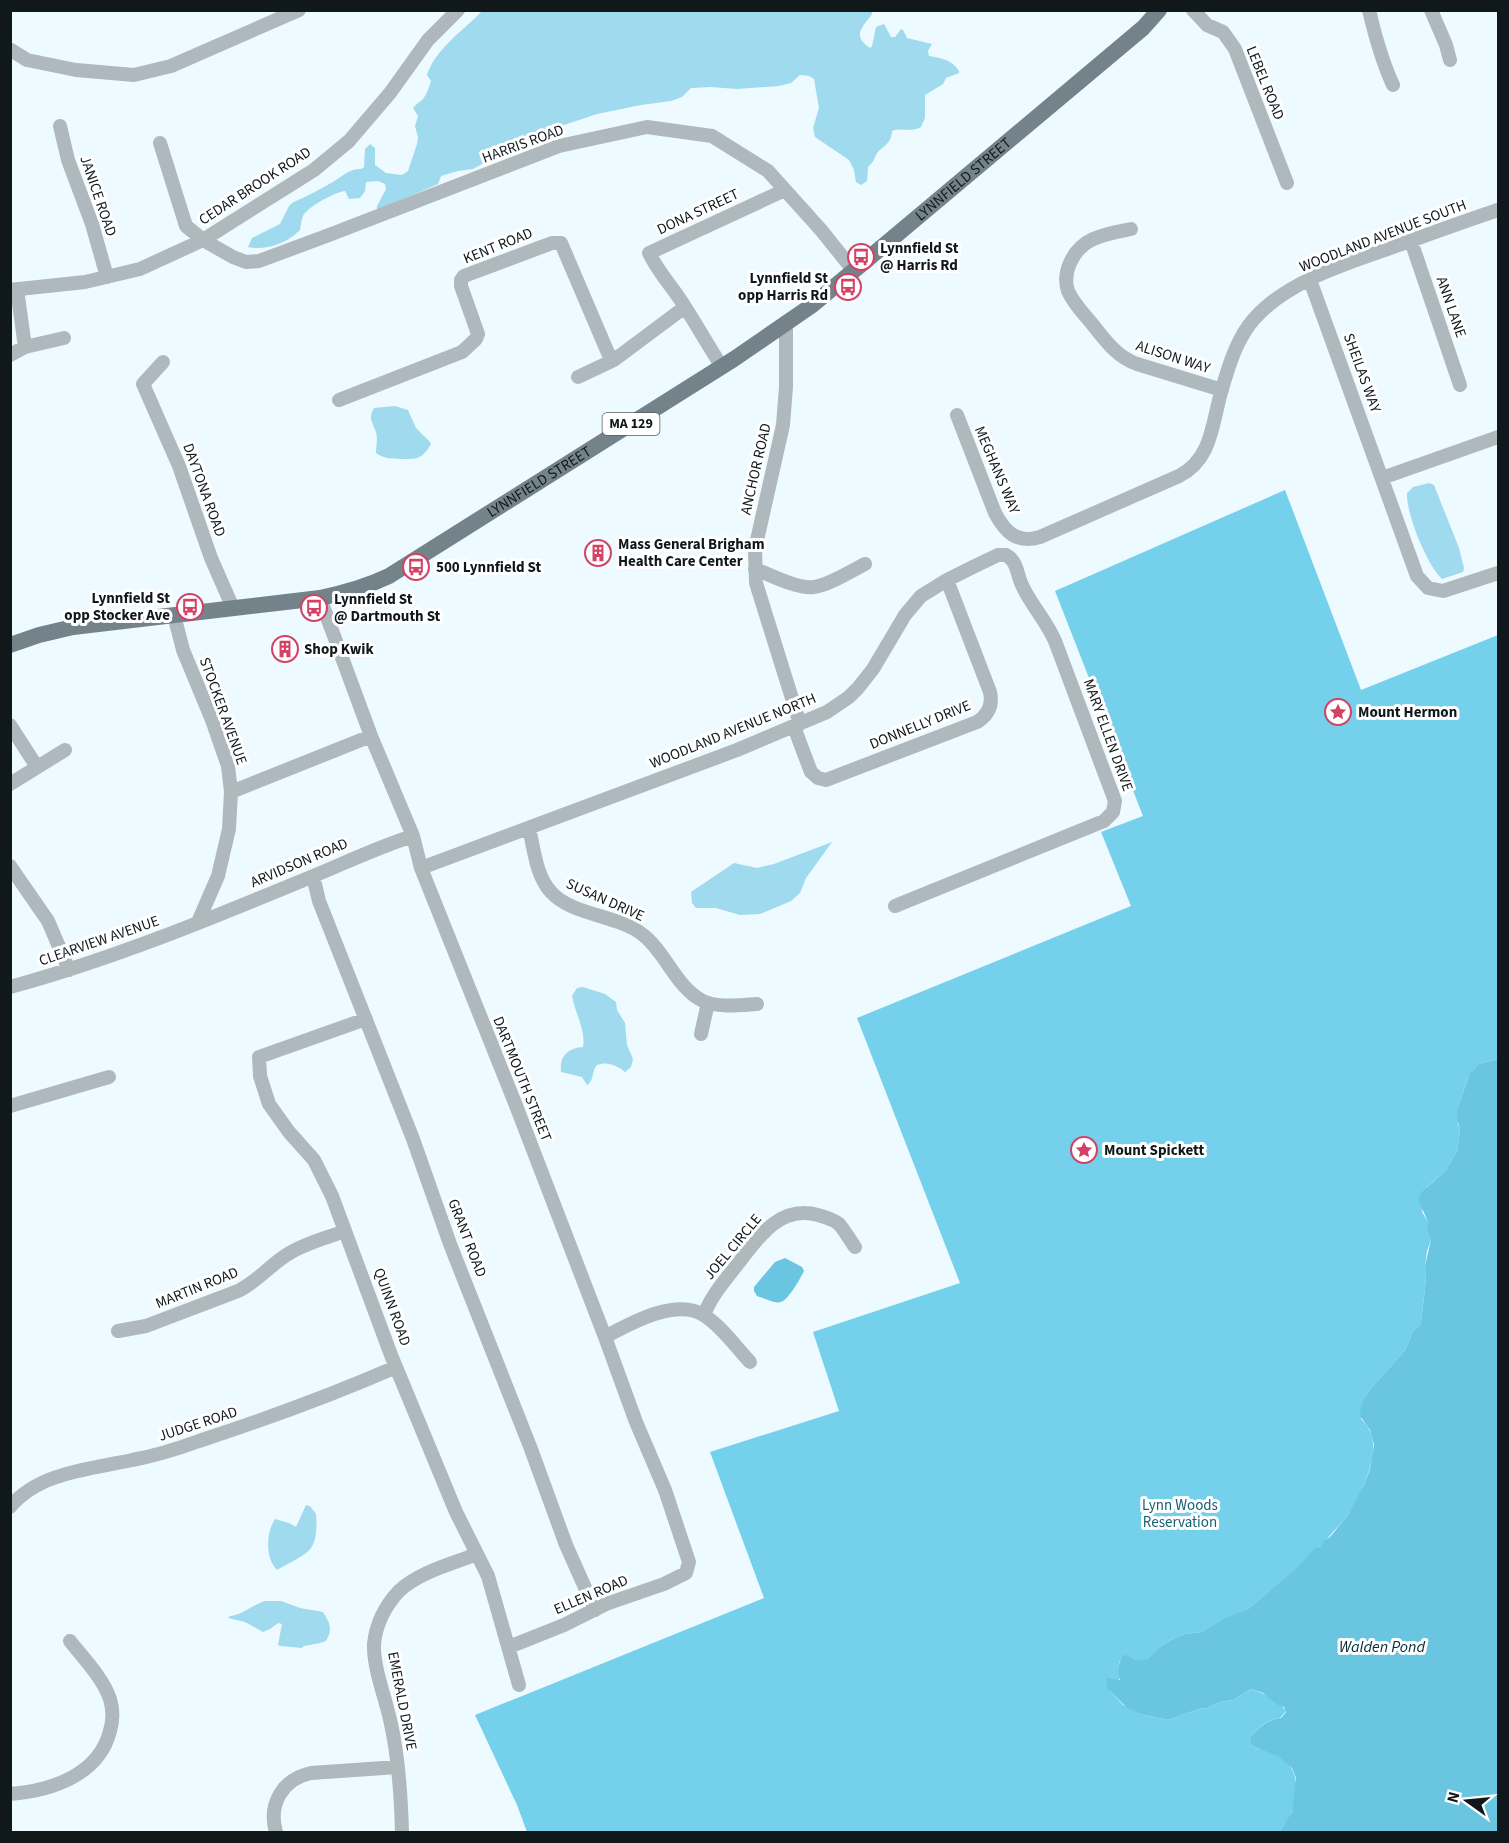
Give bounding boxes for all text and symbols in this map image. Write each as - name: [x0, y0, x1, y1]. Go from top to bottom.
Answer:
- street label: LEBEL ROAD: [1241, 43, 1289, 123]
- street label: HARRIS ROAD: [479, 119, 567, 169]
- street label: LYNNFIELD STREET: [910, 133, 1016, 226]
- street label: CEDAR BROOK ROAD: [195, 142, 315, 230]
- street label: JANICE ROAD: [74, 153, 122, 239]
- street label: DONA STREET: [654, 184, 742, 240]
- street label: WOODLAND AVENUE SOUTH: [1296, 194, 1470, 278]
- street label: KENT ROAD: [460, 223, 536, 269]
- place label: Lynnfield St @ Harris Rd: [880, 238, 959, 276]
- bus stop icon: Lynnfield St @ Harris Rd: [846, 242, 876, 272]
- place label: Lynnfield St opp Harris Rd: [738, 268, 828, 306]
- bus stop icon: Lynnfield St opp Harris Rd: [833, 272, 863, 302]
- street label: ANN LANE: [1431, 273, 1471, 341]
- street label: SHEILAS WAY: [1338, 330, 1386, 416]
- street label: ALISON WAY: [1133, 335, 1214, 379]
- road number: MA 129: [602, 413, 660, 435]
- street label: ANCHOR ROAD: [735, 421, 777, 517]
- street label: MEGHANS WAY: [969, 423, 1025, 518]
- street label: DAYTONA ROAD: [177, 440, 231, 540]
- street label: LYNNFIELD STREET: [483, 441, 595, 522]
- place label: Mass General Brigham Health Care Center: [618, 534, 765, 572]
- building icon: Mass General Brigham Health Care Center: [583, 538, 613, 568]
- bus stop icon: 500 Lynnfield St: [401, 552, 431, 582]
- place label: 500 Lynnfield St: [436, 557, 542, 578]
- place label: Lynnfield St opp Stocker Ave: [64, 588, 170, 626]
- place label: Lynnfield St @ Dartmouth St: [334, 589, 441, 627]
- bus stop icon: Lynnfield St opp Stocker Ave: [175, 592, 205, 622]
- bus stop icon: Lynnfield St @ Dartmouth St: [299, 593, 329, 623]
- building icon: Shop Kwik: [270, 634, 300, 664]
- place label: Shop Kwik: [304, 639, 374, 660]
- street label: STOCKER AVENUE: [194, 654, 252, 768]
- street label: MARY ELLEN DRIVE: [1078, 676, 1138, 794]
- street label: WOODLAND AVENUE NORTH: [647, 688, 819, 774]
- street label: DONNELLY DRIVE: [866, 695, 974, 755]
- place icon: Mount Hermon: [1323, 697, 1353, 727]
- place label: Mount Hermon: [1358, 702, 1457, 723]
- street label: ARVIDSON ROAD: [247, 833, 351, 893]
- street label: SUSAN DRIVE: [562, 873, 648, 927]
- street label: CLEARVIEW AVENUE: [36, 911, 162, 971]
- street label: DARTMOUTH STREET: [487, 1013, 557, 1145]
- place icon: Mount Spickett: [1069, 1135, 1099, 1165]
- place label: Mount Spickett: [1104, 1140, 1205, 1161]
- street label: GRANT ROAD: [442, 1196, 492, 1280]
- street label: JOEL CIRCLE: [699, 1209, 767, 1284]
- street label: MARTIN ROAD: [152, 1262, 242, 1314]
- street label: QUINN ROAD: [368, 1265, 416, 1349]
- street label: JUDGE ROAD: [156, 1401, 240, 1447]
- park label: Lynn Woods Reservation: [1142, 1495, 1218, 1533]
- street label: ELLEN ROAD: [551, 1570, 631, 1620]
- water label: Walden Pond: [1339, 1636, 1425, 1658]
- street label: EMERALD DRIVE: [382, 1650, 422, 1752]
- north arrow: [1437, 1771, 1497, 1831]
- text: N: [1441, 1789, 1465, 1805]

